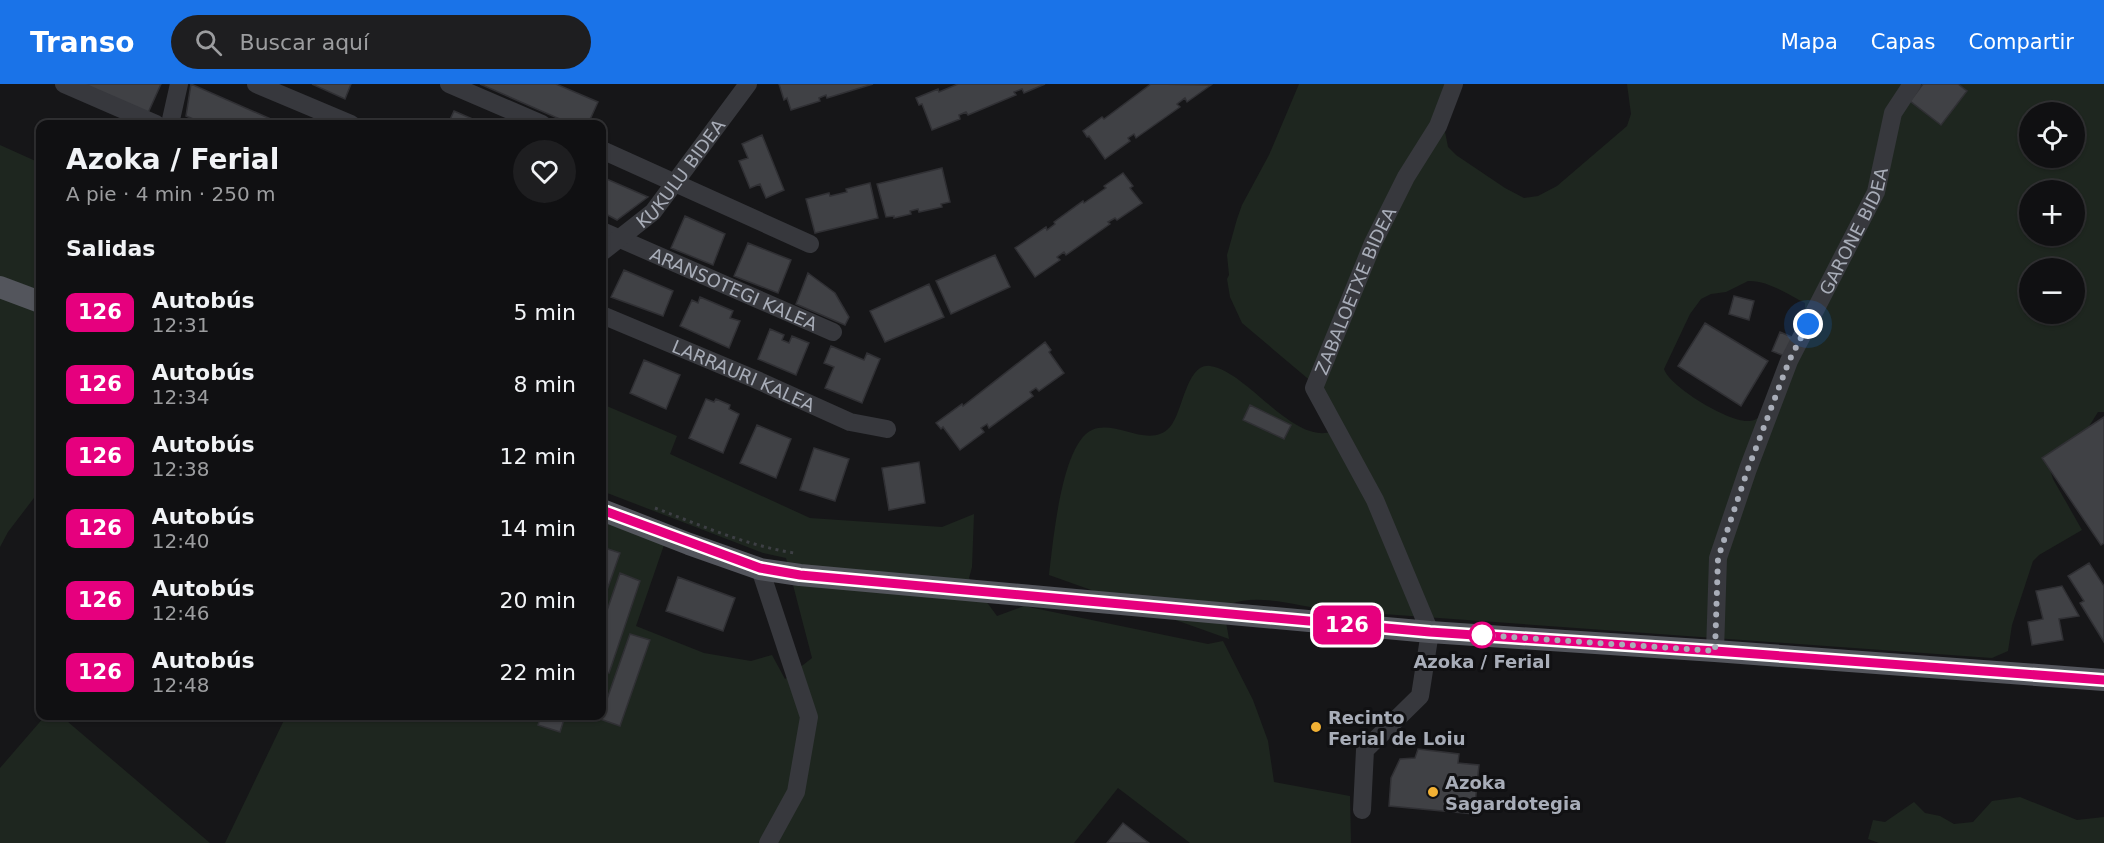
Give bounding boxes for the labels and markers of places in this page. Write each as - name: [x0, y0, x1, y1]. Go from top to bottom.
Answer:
- marker: Azoka / Ferial: [1469, 622, 1495, 648]
- place label: Azoka / Ferial: [1413, 651, 1551, 672]
- place label: Recinto Ferial de Loiu: [1328, 707, 1466, 749]
- marker: Recinto Ferial de Loiu: [1309, 720, 1323, 734]
- place label: Azoka Sagardotegia: [1445, 772, 1581, 814]
- marker: Azoka Sagardotegia: [1426, 785, 1440, 799]

